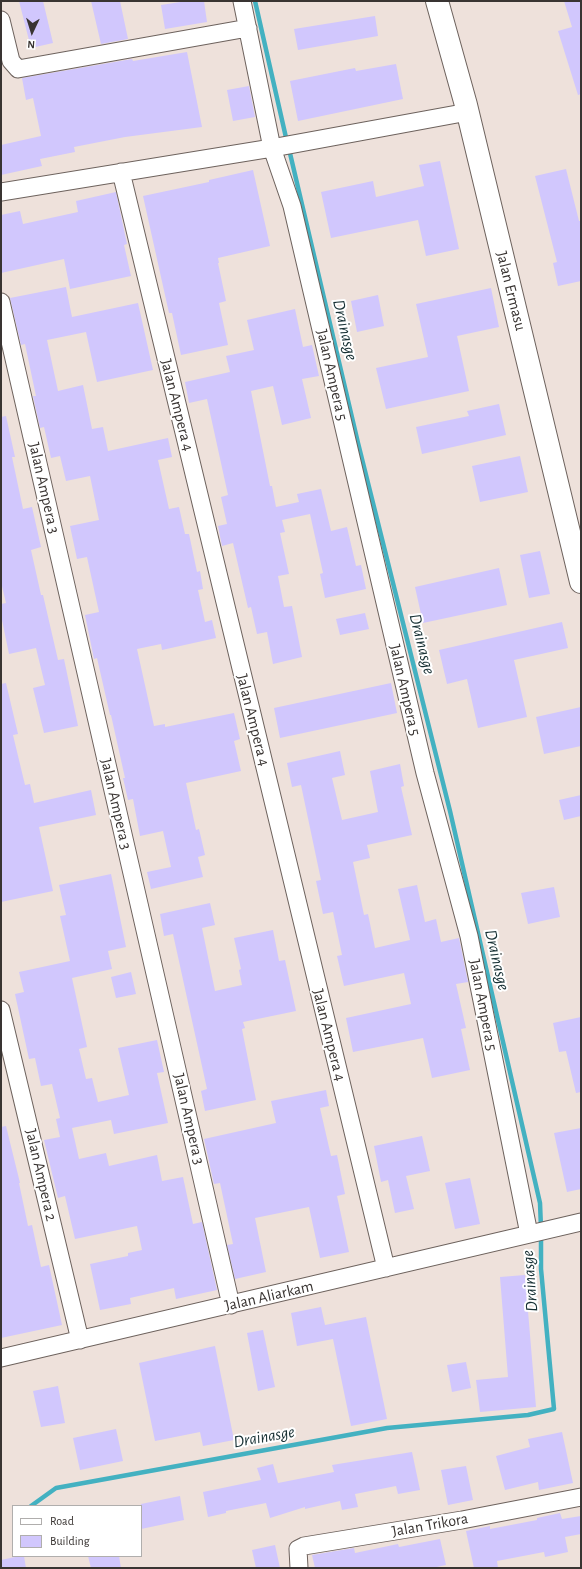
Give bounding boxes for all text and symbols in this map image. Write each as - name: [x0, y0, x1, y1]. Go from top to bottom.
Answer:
- north arrow: [12, 12, 52, 52]
- text: N: [27, 39, 35, 50]
- street label: Jalan Ermasu: [492, 249, 530, 333]
- water label: Drainasge: [328, 298, 362, 362]
- street label: Jalan Ampera 5: [312, 327, 352, 423]
- street label: Jalan Ampera 4: [156, 357, 198, 453]
- street label: Jalan Ampera 3: [24, 440, 64, 536]
- water label: Drainasge: [405, 611, 439, 677]
- street label: Jalan Ampera 5: [385, 642, 425, 738]
- street label: Jalan Ampera 4: [232, 672, 274, 768]
- street label: Jalan Ampera 3: [96, 756, 136, 852]
- water label: Drainasge: [480, 928, 514, 992]
- street label: Jalan Ampera 5: [465, 957, 501, 1053]
- street label: Jalan Ampera 4: [308, 987, 350, 1083]
- street label: Jalan Ampera 3: [169, 1071, 209, 1167]
- street label: Jalan Ampera 2: [21, 1127, 61, 1223]
- water label: Drainasge: [518, 1249, 542, 1313]
- street label: Jalan Aliarkam: [223, 1276, 315, 1316]
- water label: Drainasge: [232, 1422, 296, 1452]
- legend: [12, 1505, 142, 1557]
- street label: Jalan Trikora: [390, 1509, 470, 1541]
- text: Road: [50, 1515, 74, 1527]
- text: Building: [50, 1535, 90, 1547]

